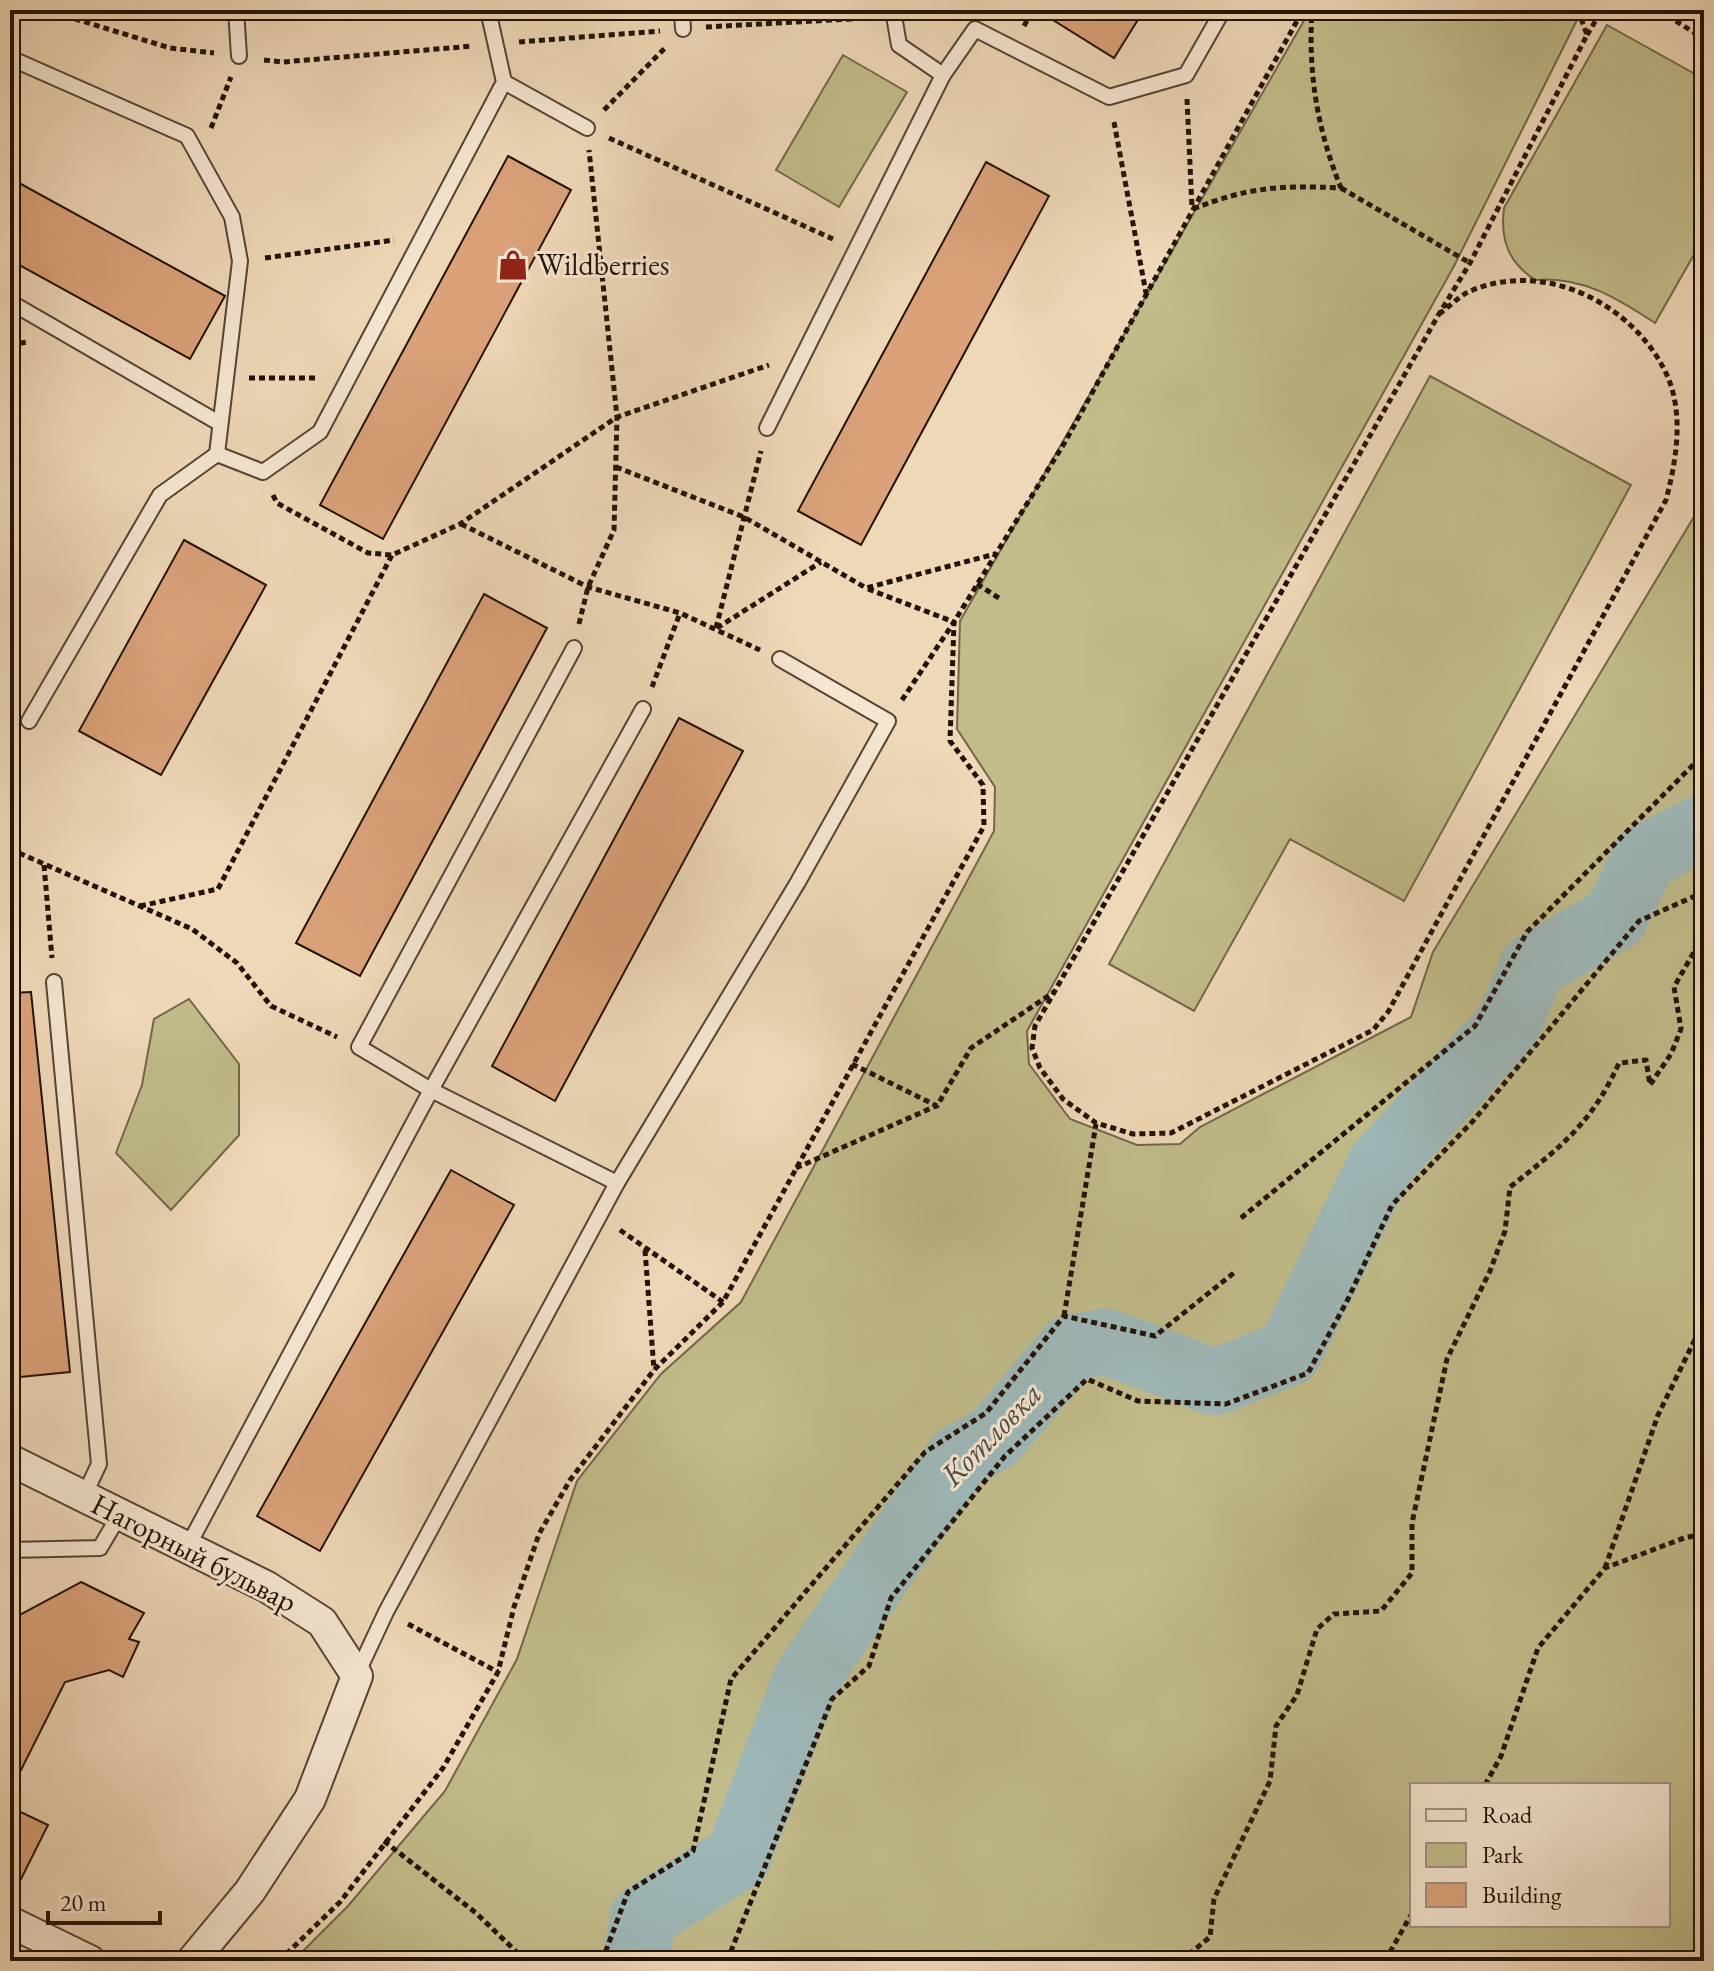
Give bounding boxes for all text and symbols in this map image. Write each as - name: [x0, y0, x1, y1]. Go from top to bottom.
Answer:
- place label: Wildberries: [537, 245, 670, 284]
- shop icon: Wildberries: [496, 248, 530, 282]
- water label: Котловка: [930, 1373, 1051, 1496]
- street label: Нагорный бульвар: [85, 1484, 303, 1621]
- legend: [1410, 1783, 1670, 1927]
- text: Road: [1482, 1799, 1533, 1830]
- text: Park: [1482, 1839, 1524, 1870]
- scale bar: [48, 1875, 160, 1925]
- text: Building: [1482, 1879, 1562, 1910]
- text: 20 m: [60, 1887, 107, 1918]

